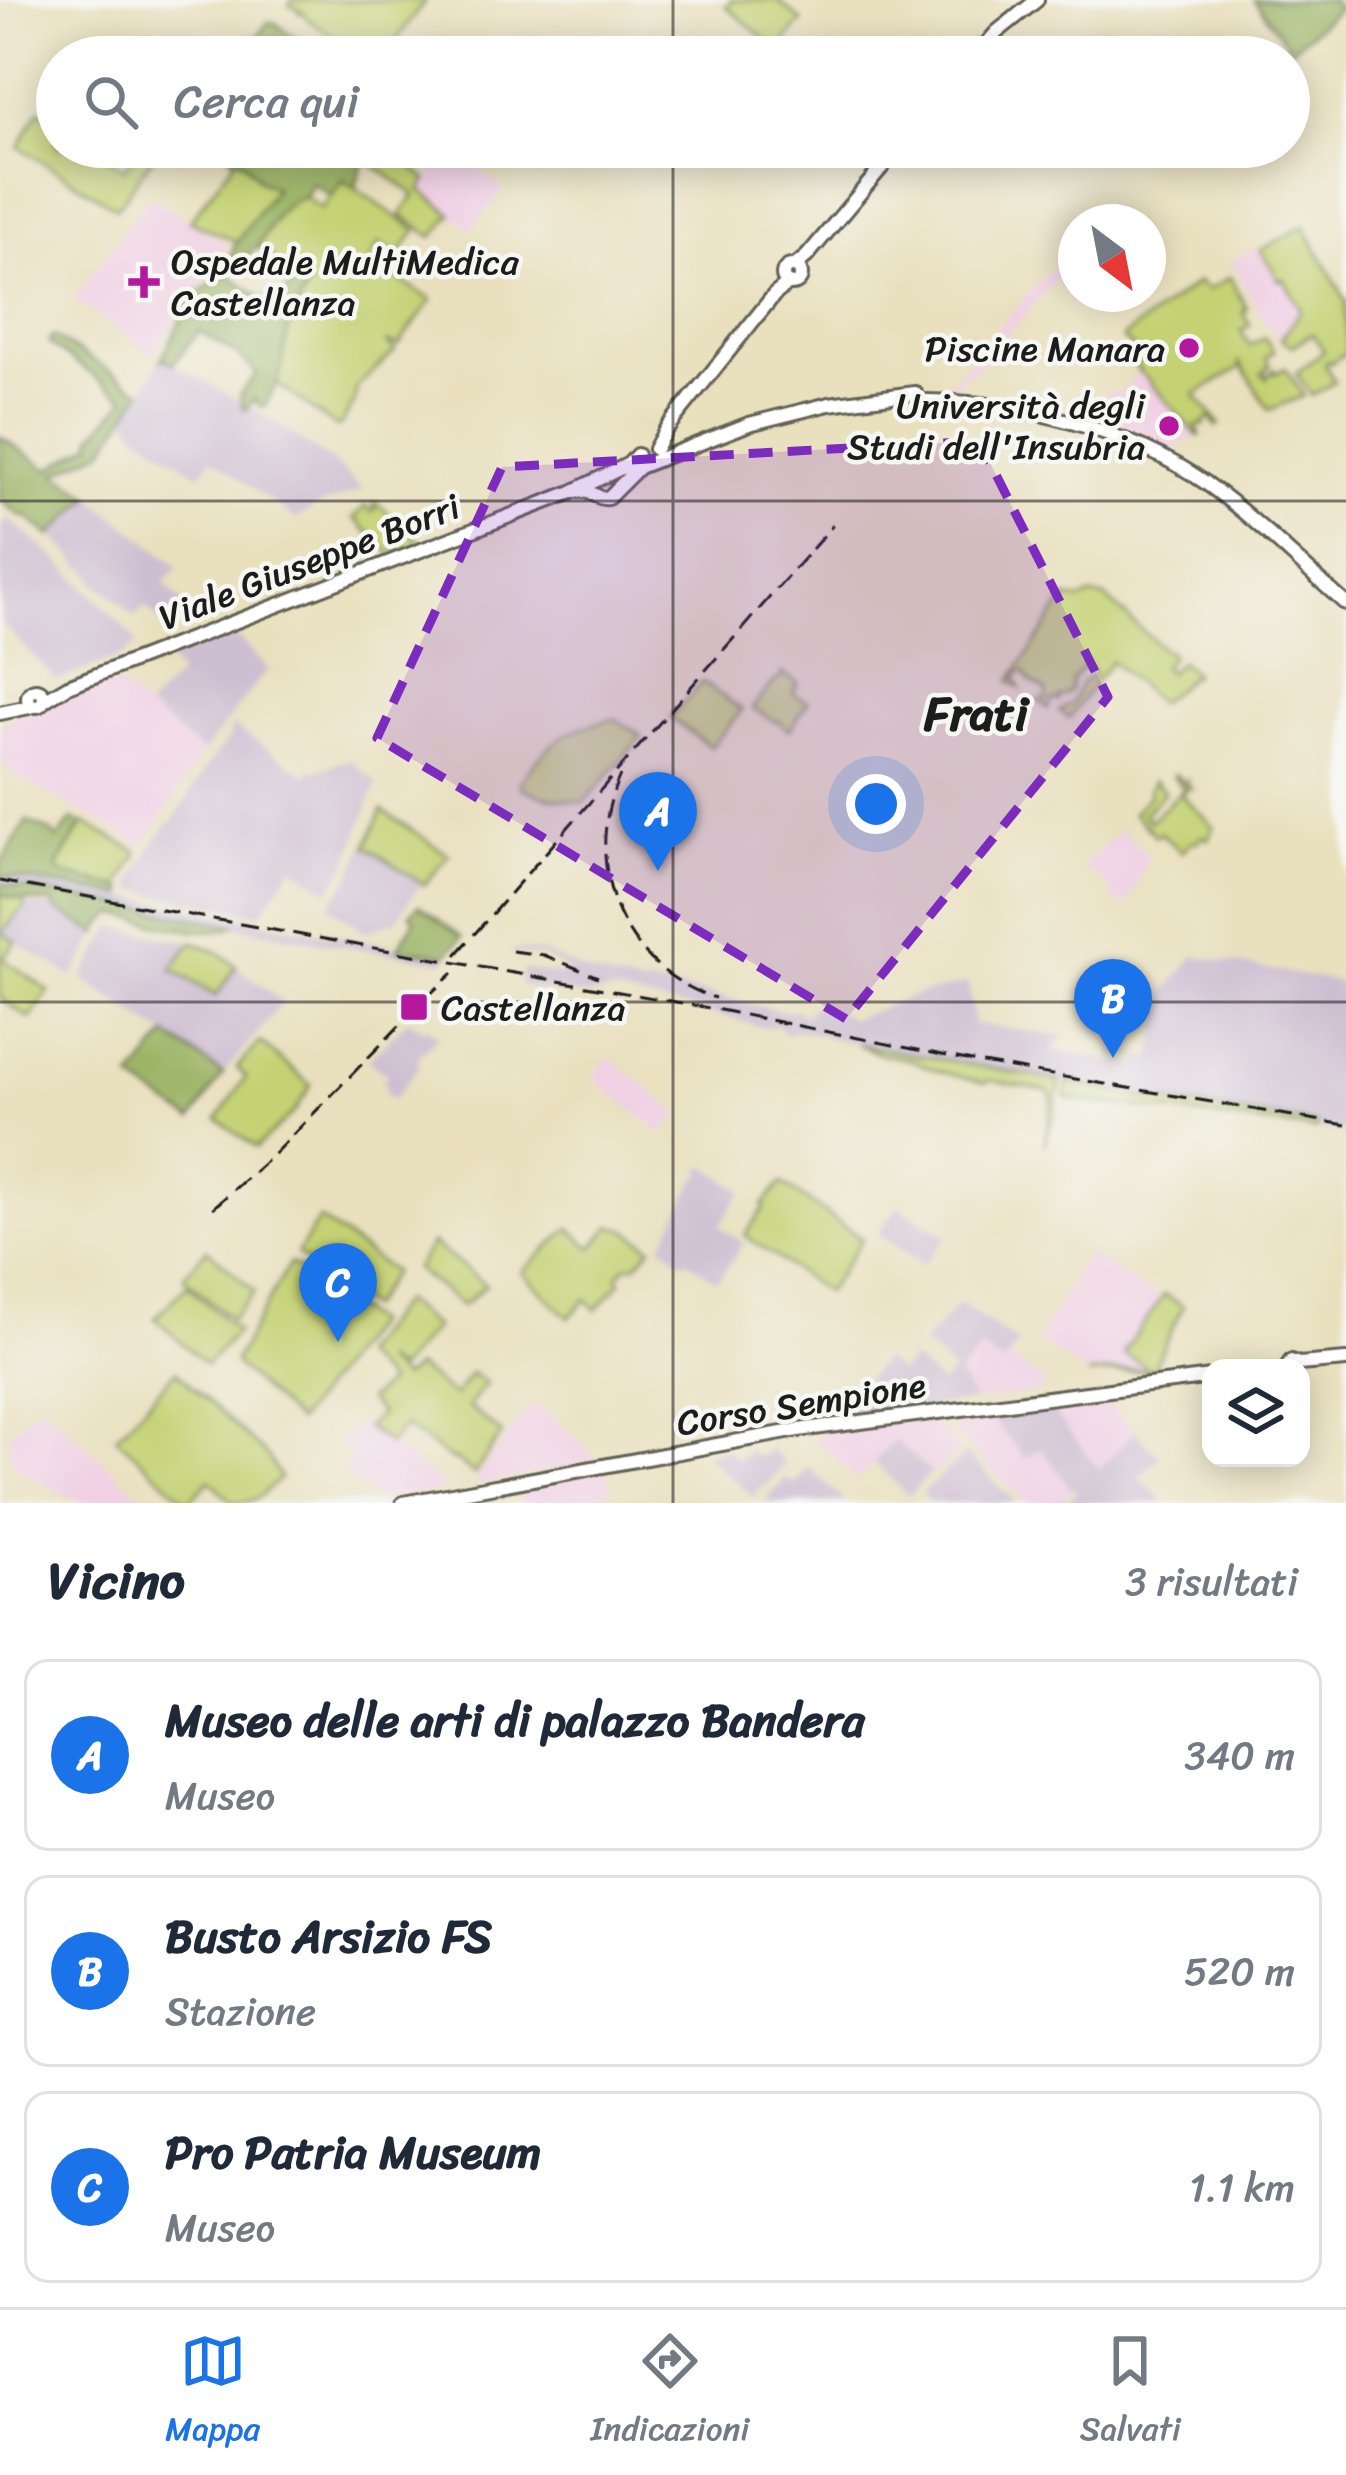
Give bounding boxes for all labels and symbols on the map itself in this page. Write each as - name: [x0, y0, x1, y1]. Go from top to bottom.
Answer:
- north arrow: [1058, 204, 1166, 312]
- place label: Ospedale MultiMedica Castellanza: [171, 230, 520, 335]
- marker: Ospedale MultiMedica Castellanza: [128, 266, 160, 298]
- place label: Piscine Manara: [925, 317, 1165, 381]
- marker: Piscine Manara: [1176, 335, 1202, 361]
- place label: Università degli Studi dell'Insubria: [847, 374, 1146, 479]
- marker: Università degli Studi dell'Insubria: [1156, 413, 1182, 439]
- street label: Viale Giuseppe Borri: [149, 475, 470, 649]
- district label: Frati: [923, 671, 1031, 756]
- pin: A: [619, 772, 697, 871]
- your location: [846, 774, 906, 834]
- pin: B: [1074, 959, 1152, 1058]
- place label: Castellanza: [441, 976, 626, 1040]
- marker: Castellanza: [398, 991, 430, 1023]
- pin: C: [299, 1243, 377, 1342]
- street label: Corso Sempione: [672, 1353, 930, 1455]

